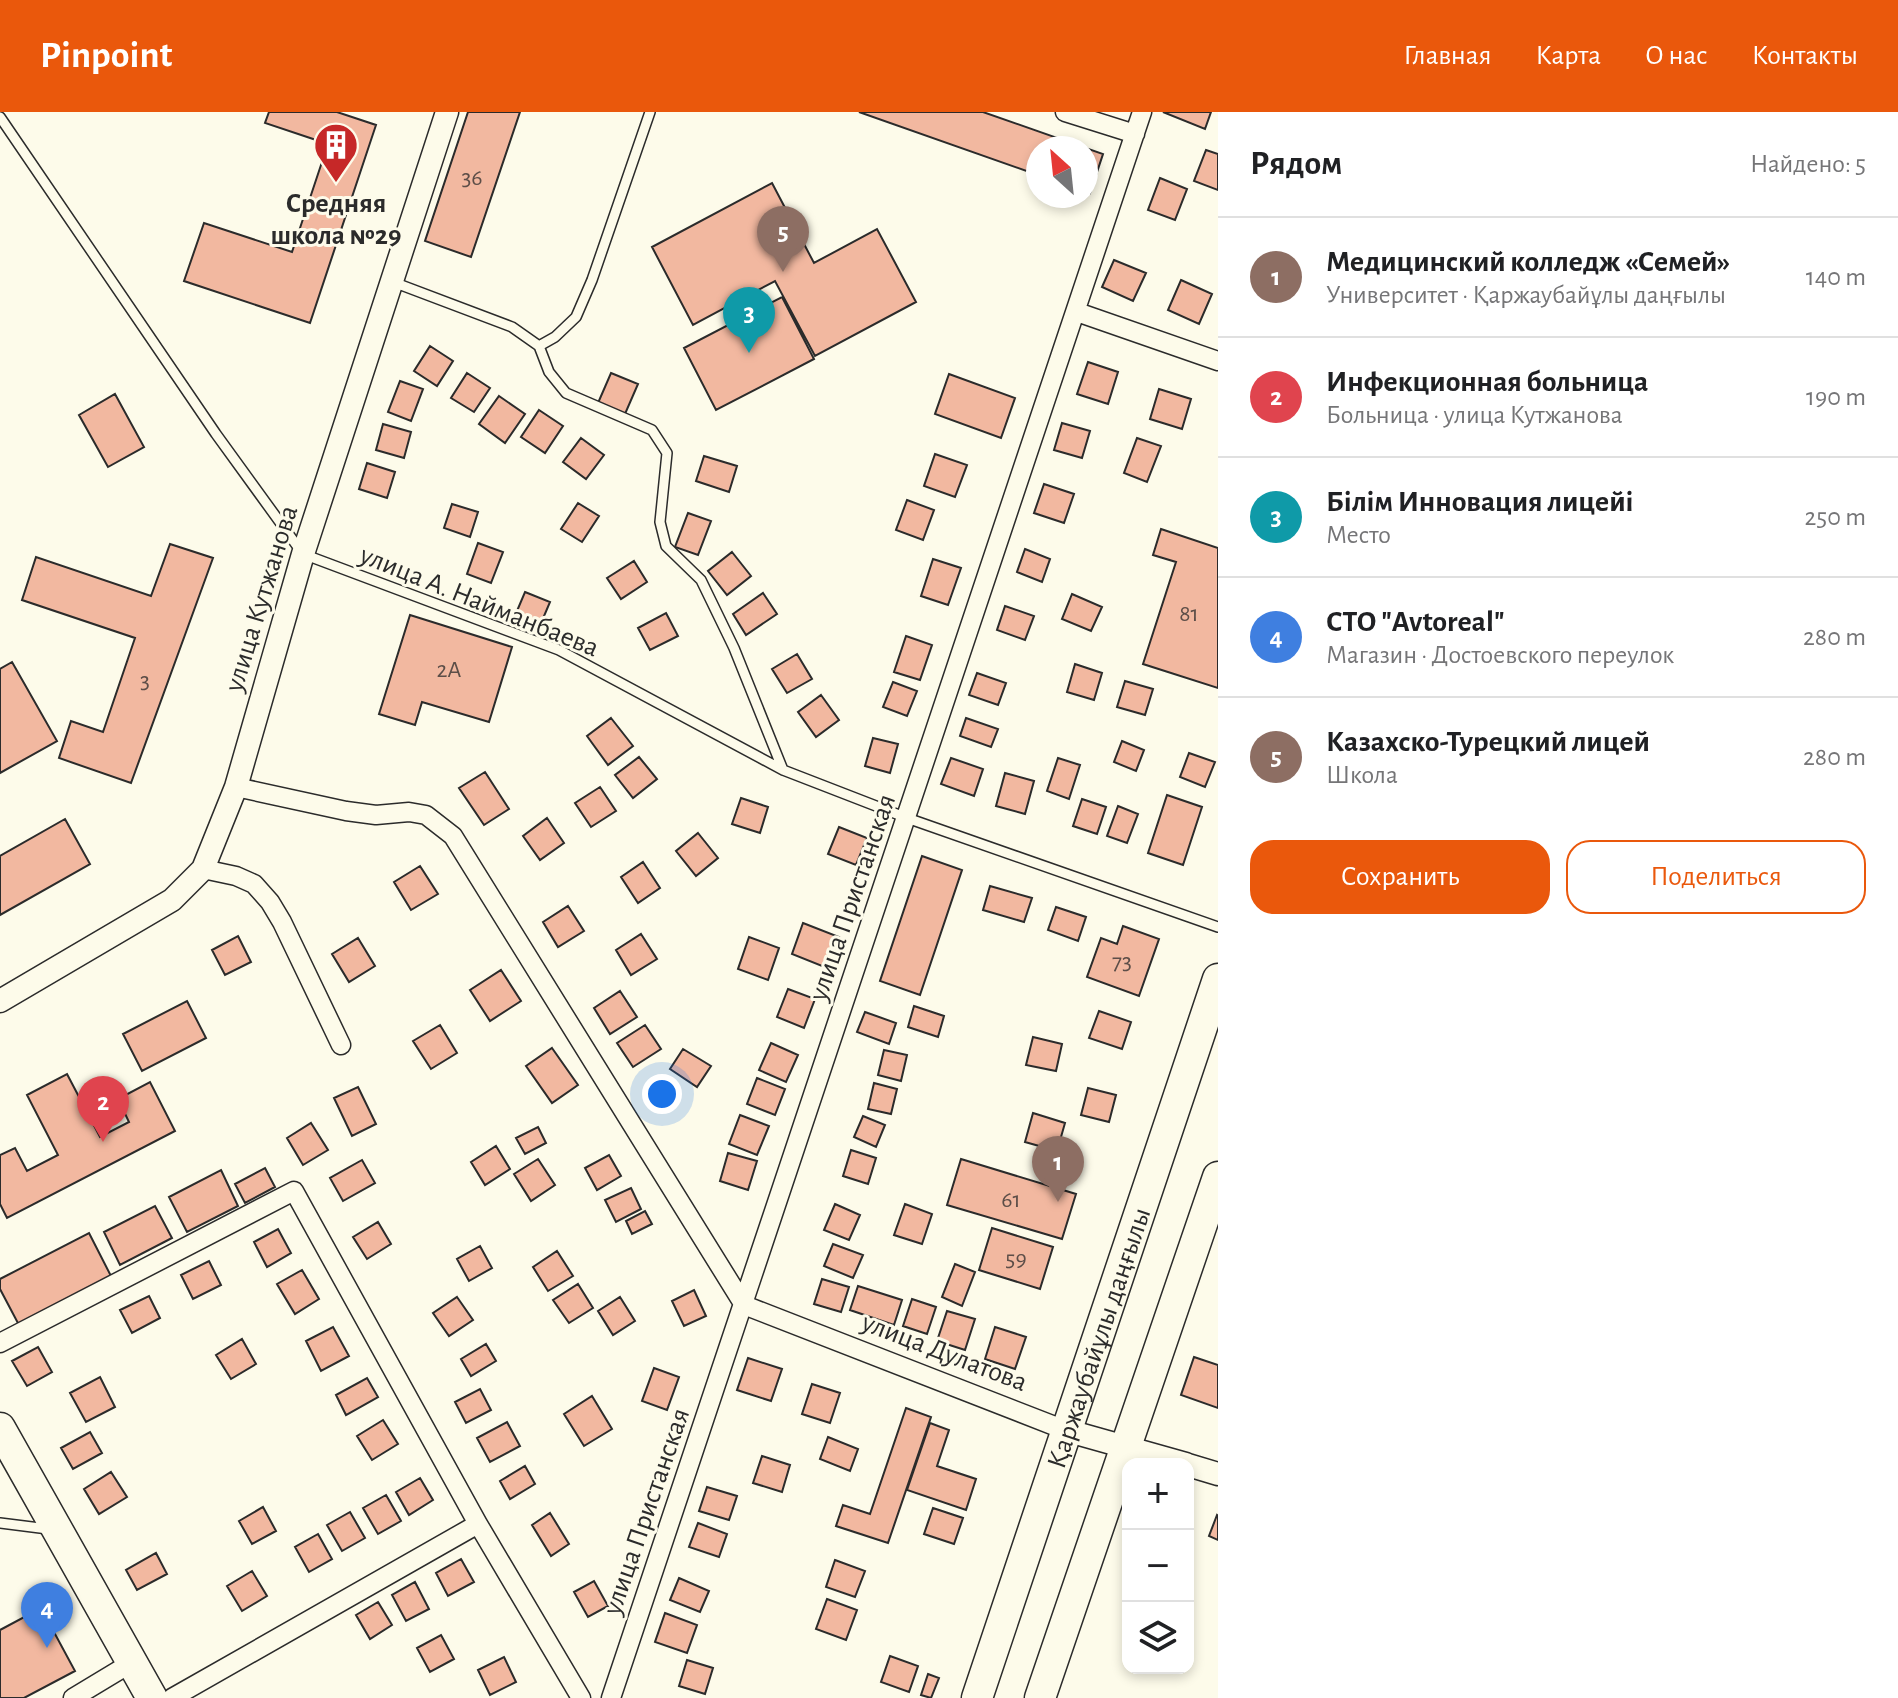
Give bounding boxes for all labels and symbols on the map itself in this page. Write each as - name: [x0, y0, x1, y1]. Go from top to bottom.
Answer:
- building icon: Средняя школа №29: [312, 121, 360, 184]
- north arrow: [1026, 136, 1098, 208]
- house number: 36: [461, 166, 483, 190]
- place label: Средняя школа №29: [271, 190, 402, 250]
- pin: 5: [757, 206, 809, 272]
- pin: 3: [723, 287, 775, 353]
- street label: улица Кутжанова: [220, 502, 304, 696]
- street label: улица А. Найманбаева: [355, 541, 603, 663]
- house number: 81: [1179, 602, 1199, 626]
- house number: 2A: [437, 658, 462, 682]
- house number: 3: [140, 669, 150, 693]
- street label: улица Пристанская: [804, 791, 901, 1005]
- house number: 73: [1112, 950, 1132, 974]
- your location: [642, 1074, 682, 1114]
- pin: 2: [77, 1076, 129, 1142]
- pin: 1: [1032, 1136, 1084, 1202]
- house number: 61: [1001, 1188, 1021, 1212]
- street label: Қаржаубайұлы даңғылы: [1043, 1204, 1156, 1472]
- house number: 59: [1005, 1247, 1027, 1271]
- street label: улица Дулатова: [857, 1308, 1031, 1397]
- street label: улица Пристанская: [598, 1405, 695, 1619]
- pin: 4: [21, 1582, 73, 1648]

